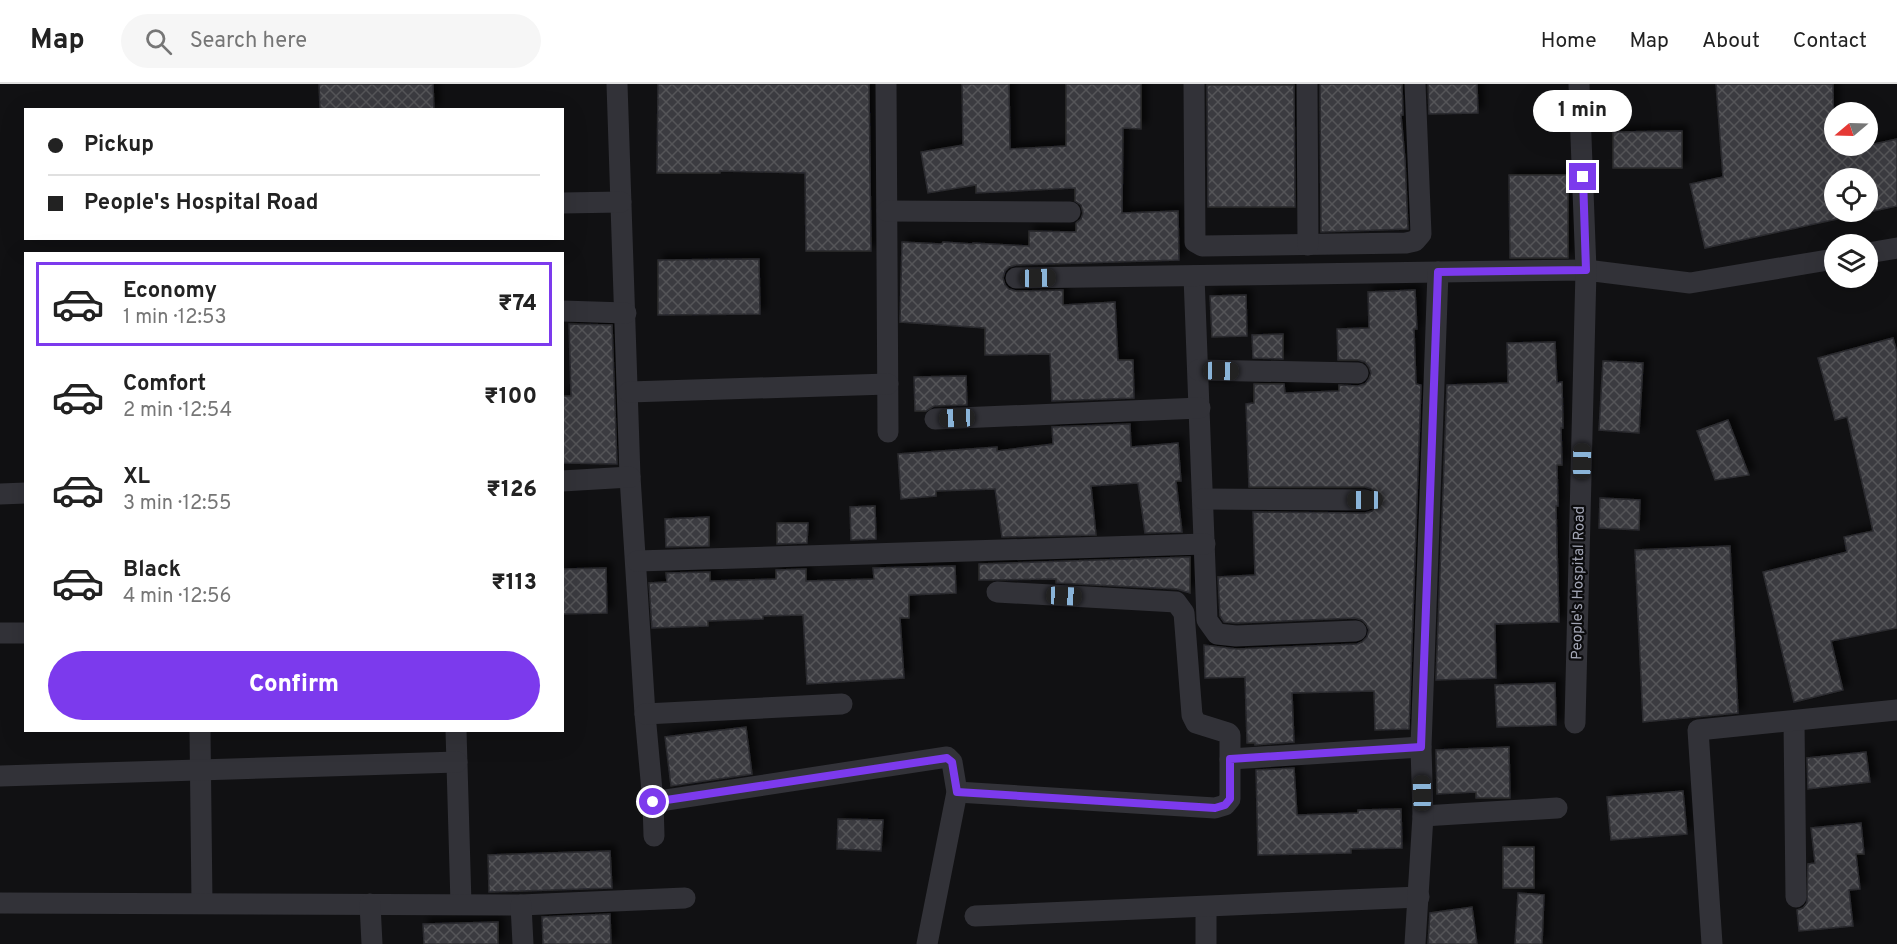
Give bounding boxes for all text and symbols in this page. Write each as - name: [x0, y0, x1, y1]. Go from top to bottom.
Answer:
- search box: [121, 14, 541, 68]
- text: Map: [30, 23, 85, 59]
- icon: search: [142, 25, 175, 58]
- text: Search here: [190, 28, 307, 55]
- text: Home: [1541, 28, 1597, 55]
- text: Map: [1630, 28, 1669, 55]
- text: About: [1702, 28, 1760, 55]
- text: Contact: [1793, 28, 1867, 55]
- callout: 1 min: [1534, 90, 1632, 132]
- text: 1 min: [1558, 98, 1607, 124]
- north arrow: [1824, 102, 1878, 156]
- map controls: [1824, 102, 1878, 288]
- text: Pickup: [84, 132, 154, 159]
- route end: [1569, 163, 1596, 190]
- button: locate: [1824, 168, 1878, 222]
- text: People's Hospital Road: [84, 190, 318, 217]
- button: layers: [1824, 234, 1878, 288]
- car: [1020, 269, 1056, 287]
- icon: car: [51, 277, 105, 331]
- text: Economy: [123, 278, 217, 305]
- text: ₹74: [498, 291, 537, 318]
- text: 1 min · 12:53: [123, 305, 227, 331]
- car: [1203, 362, 1239, 380]
- icon: car: [51, 370, 105, 424]
- text: Comfort: [123, 371, 206, 398]
- text: ₹100: [484, 384, 537, 411]
- text: 2 min · 12:54: [123, 398, 232, 424]
- car: [939, 408, 975, 428]
- car: [1573, 443, 1591, 479]
- icon: car: [51, 463, 105, 517]
- text: XL: [123, 464, 150, 491]
- text: ₹126: [486, 477, 537, 504]
- text: 3 min · 12:55: [123, 491, 231, 517]
- car: [1347, 491, 1383, 509]
- street label: People's Hospital Road: [1568, 506, 1590, 660]
- icon: car: [51, 556, 105, 610]
- text: Black: [123, 557, 181, 584]
- text: ₹113: [491, 570, 537, 597]
- text: 4 min · 12:56: [123, 584, 231, 610]
- car: [1046, 586, 1082, 606]
- button: Confirm: [48, 651, 540, 720]
- car: [1413, 775, 1431, 811]
- route start: [639, 788, 666, 815]

